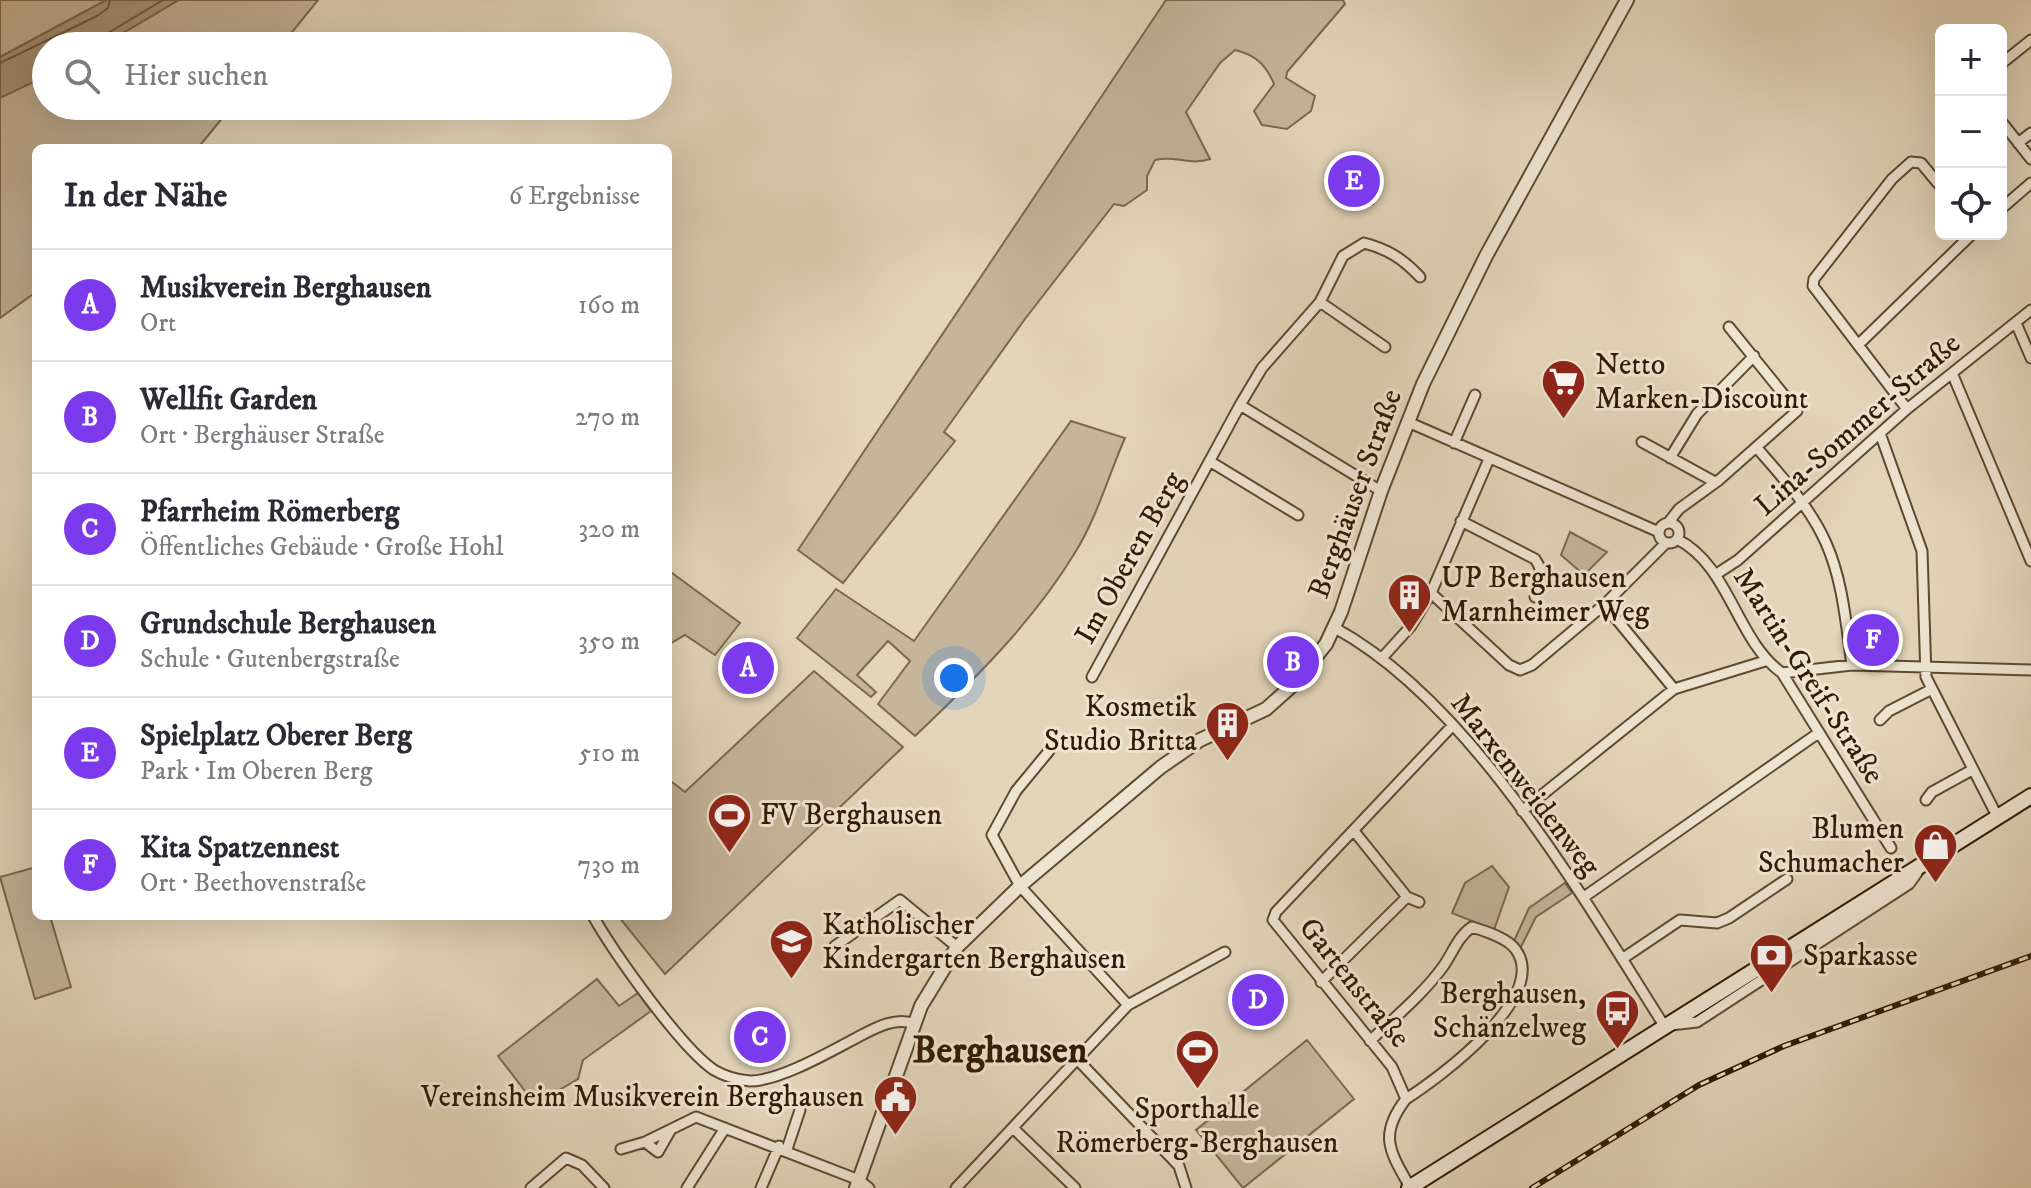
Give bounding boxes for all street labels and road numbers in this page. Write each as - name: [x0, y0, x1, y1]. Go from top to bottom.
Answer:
- street label: Lina-Sommer-Straße: [1747, 325, 1969, 525]
- street label: Berghäuser Straße: [1301, 384, 1411, 604]
- street label: Im Oberen Berg: [1067, 465, 1193, 651]
- street label: Martin-Greif-Straße: [1724, 561, 1892, 791]
- street label: Marxenweidenweg: [1442, 686, 1608, 884]
- street label: Gartenstraße: [1290, 910, 1418, 1056]

